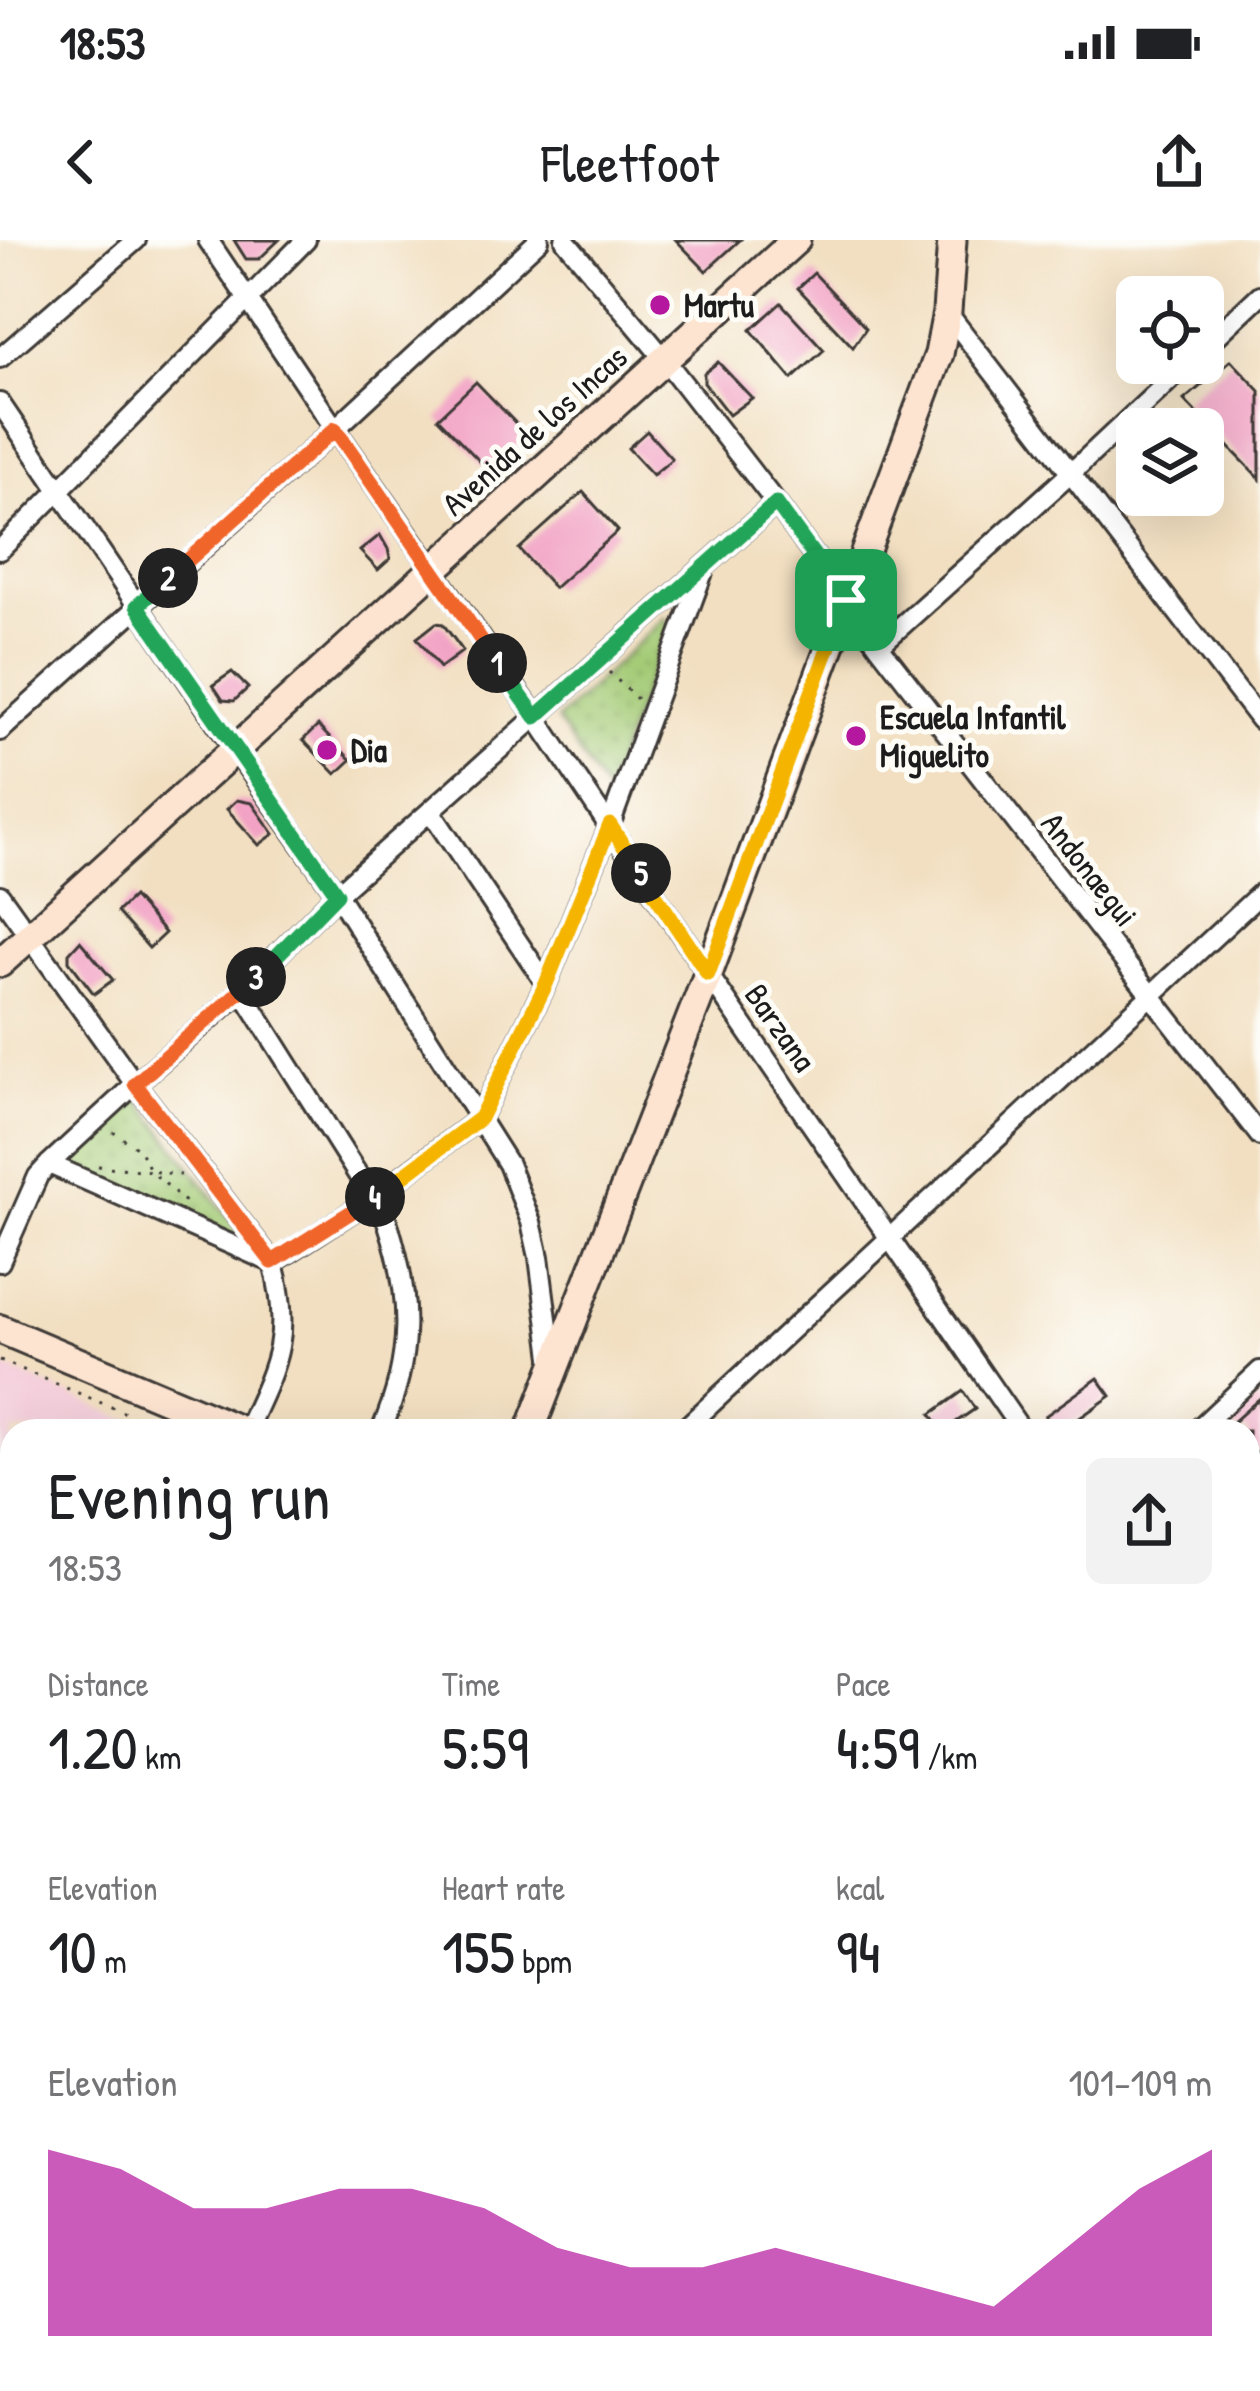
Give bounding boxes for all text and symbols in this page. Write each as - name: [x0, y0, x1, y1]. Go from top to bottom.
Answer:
- text: 18:53: [60, 12, 145, 73]
- text: Fleetfoot: [541, 126, 719, 199]
- icon: back: [48, 129, 114, 195]
- icon: share: [1146, 129, 1212, 195]
- map controls: [1116, 276, 1224, 516]
- button: locate: [1116, 276, 1224, 384]
- place label: Martu: [684, 283, 755, 327]
- marker: Martu: [647, 292, 673, 318]
- street label: Avenida de los Incas: [432, 335, 636, 525]
- button: layers: [1116, 408, 1224, 516]
- pin: 2: [138, 548, 198, 608]
- pin: [795, 549, 897, 651]
- text: 2: [160, 556, 176, 600]
- icon: arrive: [813, 567, 879, 633]
- pin: 1: [467, 633, 527, 693]
- text: 1: [491, 641, 503, 685]
- place label: Escuela Infantil Miguelito: [880, 695, 1067, 779]
- marker: Escuela Infantil Miguelito: [843, 723, 869, 749]
- place label: Dia: [351, 728, 387, 772]
- marker: Dia: [314, 737, 340, 763]
- street label: Andonaegui: [1031, 803, 1148, 936]
- pin: 5: [611, 843, 671, 903]
- text: 5: [634, 851, 648, 895]
- pin: 3: [226, 947, 286, 1007]
- text: 3: [249, 955, 263, 999]
- street label: Barzana: [735, 975, 827, 1080]
- pin: 4: [345, 1167, 405, 1227]
- text: 4: [369, 1175, 381, 1219]
- text: Evening run: [48, 1450, 330, 1540]
- button: share: [1086, 1458, 1212, 1584]
- text: 18:53: [48, 1540, 122, 1593]
- text: Distance: [48, 1662, 149, 1706]
- text: Time: [442, 1662, 500, 1706]
- text: Pace: [836, 1662, 891, 1706]
- text: 1.20: [48, 1706, 138, 1788]
- text: 5:59: [442, 1706, 529, 1788]
- text: 4:59: [836, 1706, 920, 1788]
- text: km: [138, 1735, 181, 1779]
- text: /km: [920, 1735, 978, 1779]
- text: Elevation: [48, 1866, 158, 1910]
- text: Heart rate: [442, 1866, 565, 1910]
- text: kcal: [836, 1866, 884, 1910]
- text: 10: [48, 1910, 97, 1992]
- text: 155: [442, 1910, 515, 1992]
- text: 94: [836, 1910, 881, 1992]
- text: m: [97, 1939, 127, 1983]
- text: bpm: [515, 1939, 572, 1983]
- text: Elevation: [48, 2055, 178, 2108]
- text: 101–109 m: [1068, 2055, 1212, 2108]

